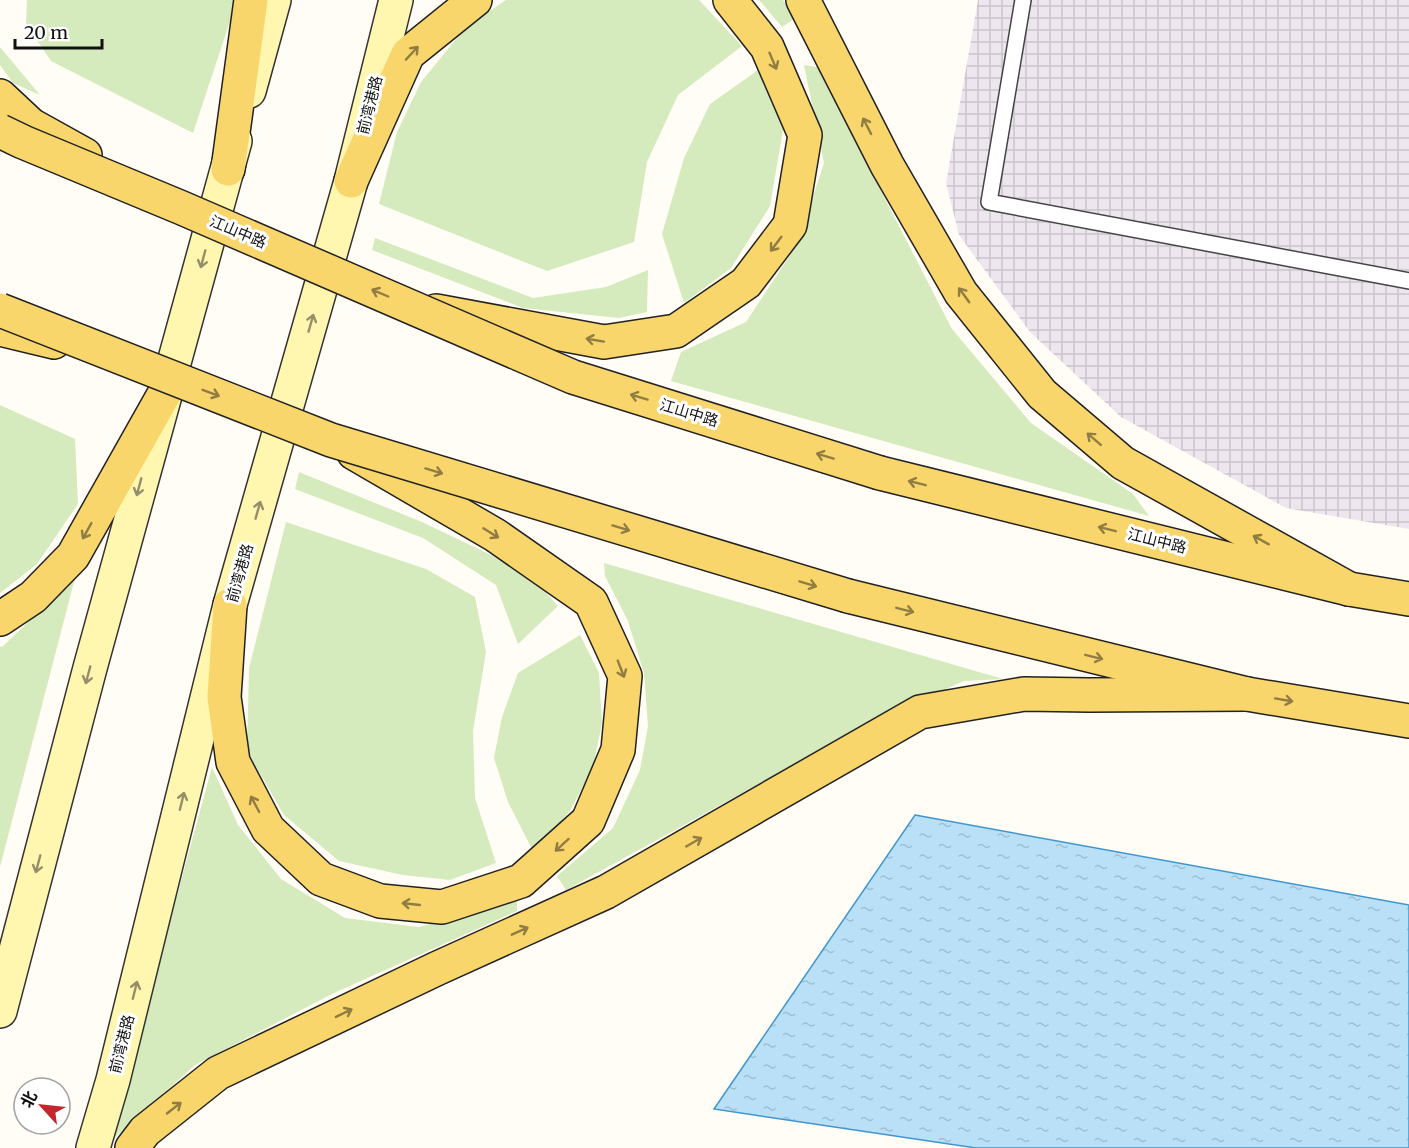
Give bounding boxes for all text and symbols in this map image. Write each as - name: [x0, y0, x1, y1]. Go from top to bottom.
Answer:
- scale bar: [15, 12, 102, 50]
- text: 20 m: [24, 21, 68, 44]
- one-way arrow: [405, 45, 419, 60]
- one-way arrow: [768, 52, 779, 70]
- street label: 前湾港路: [353, 73, 386, 136]
- one-way arrow: [861, 118, 872, 136]
- street label: 江山中路: [207, 211, 270, 252]
- one-way arrow: [769, 235, 782, 251]
- one-way arrow: [197, 249, 208, 268]
- one-way arrow: [372, 287, 390, 298]
- one-way arrow: [958, 288, 970, 304]
- one-way arrow: [306, 314, 317, 333]
- one-way arrow: [586, 335, 605, 346]
- one-way arrow: [201, 388, 220, 399]
- one-way arrow: [630, 391, 649, 402]
- street label: 江山中路: [658, 395, 721, 430]
- one-way arrow: [1087, 432, 1102, 446]
- one-way arrow: [816, 450, 835, 461]
- one-way arrow: [424, 466, 443, 477]
- one-way arrow: [908, 476, 927, 488]
- one-way arrow: [133, 477, 145, 496]
- one-way arrow: [252, 501, 264, 520]
- one-way arrow: [81, 522, 93, 539]
- one-way arrow: [1097, 522, 1116, 534]
- one-way arrow: [611, 523, 630, 534]
- street label: 江山中路: [1126, 524, 1189, 557]
- one-way arrow: [482, 527, 499, 539]
- one-way arrow: [1252, 534, 1270, 545]
- street label: 前湾港路: [222, 541, 257, 604]
- one-way arrow: [798, 579, 817, 590]
- one-way arrow: [895, 605, 914, 617]
- one-way arrow: [1085, 651, 1104, 663]
- one-way arrow: [616, 659, 627, 678]
- one-way arrow: [81, 665, 93, 684]
- one-way arrow: [1274, 695, 1294, 706]
- one-way arrow: [177, 792, 189, 811]
- one-way arrow: [249, 795, 260, 813]
- one-way arrow: [685, 836, 702, 848]
- one-way arrow: [554, 838, 569, 852]
- one-way arrow: [32, 854, 44, 873]
- one-way arrow: [402, 898, 421, 909]
- one-way arrow: [511, 924, 529, 936]
- one-way arrow: [130, 981, 142, 1000]
- one-way arrow: [334, 1006, 352, 1018]
- street label: 前湾港路: [105, 1012, 138, 1075]
- north arrow: [12, 1076, 72, 1136]
- text: 北: [16, 1088, 41, 1111]
- one-way arrow: [166, 1102, 182, 1115]

